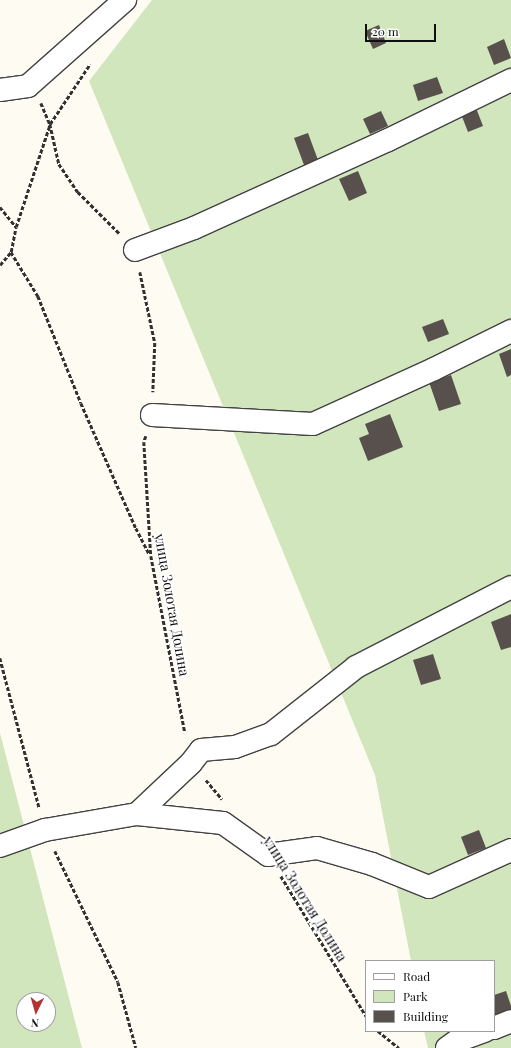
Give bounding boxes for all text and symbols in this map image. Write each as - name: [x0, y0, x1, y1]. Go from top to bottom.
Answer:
- scale bar: [367, 16, 438, 42]
- text: 20 m: [372, 23, 399, 39]
- street label: улица Золотая Долина: [151, 532, 193, 678]
- street label: улица Золотая Долина: [260, 833, 350, 965]
- legend: [365, 960, 495, 1032]
- text: Road: [403, 968, 430, 984]
- text: Park: [403, 988, 428, 1004]
- north arrow: [16, 992, 56, 1032]
- text: Building: [403, 1008, 448, 1024]
- text: N: [30, 1016, 40, 1031]

